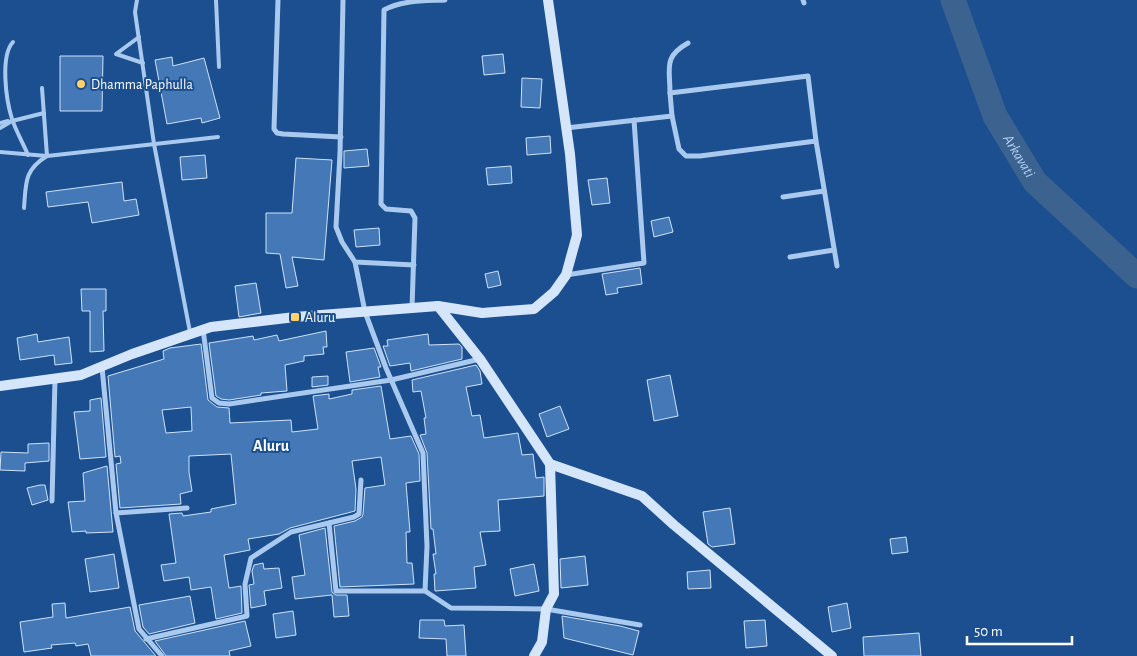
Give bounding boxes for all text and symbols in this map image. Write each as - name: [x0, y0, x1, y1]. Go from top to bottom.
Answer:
- marker: Dhamma Paphulla: [75, 78, 87, 90]
- place label: Dhamma Paphulla: [91, 78, 194, 92]
- water label: Arkavati: [1000, 131, 1037, 180]
- marker: Aluru: [289, 311, 301, 323]
- place label: Aluru: [305, 311, 335, 325]
- district label: Aluru: [253, 438, 290, 454]
- scale bar: [967, 614, 1072, 646]
- text: 50 m: [974, 624, 1003, 639]

